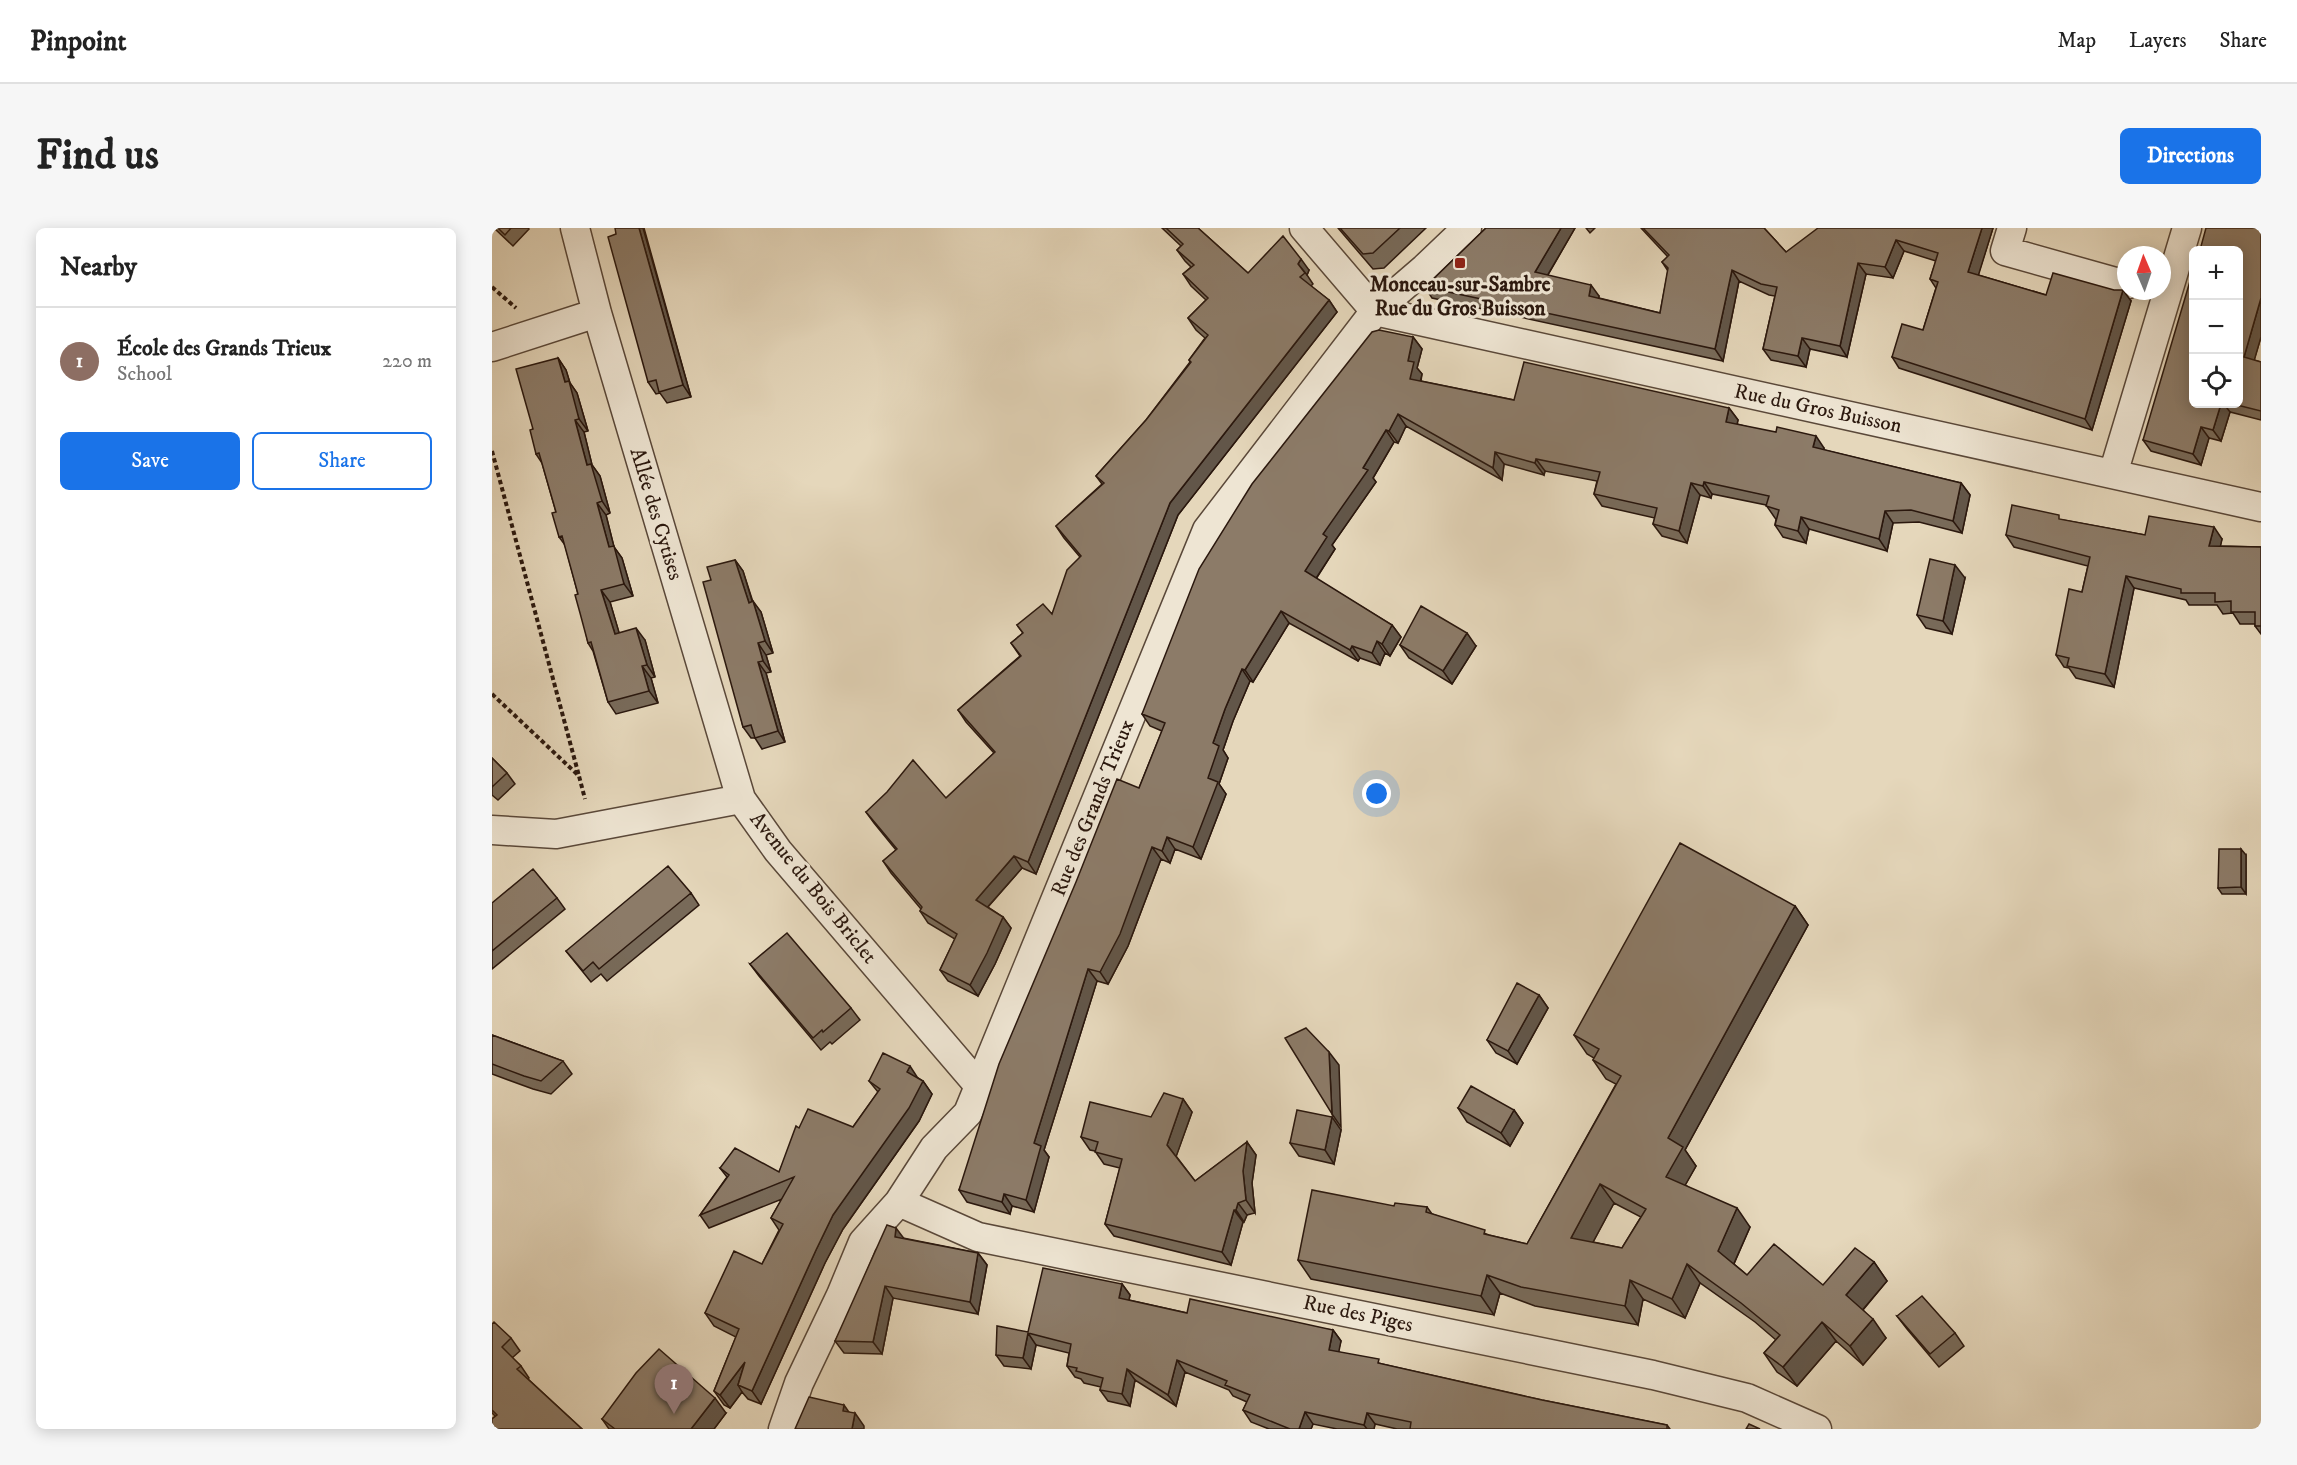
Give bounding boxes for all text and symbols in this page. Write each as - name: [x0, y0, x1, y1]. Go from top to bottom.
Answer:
- text: Pinpoint: [30, 24, 126, 59]
- text: Map: [2057, 28, 2096, 54]
- text: Layers: [2129, 28, 2187, 54]
- text: Share: [2220, 28, 2267, 54]
- button: Directions: [2120, 128, 2261, 184]
- text: Find us: [36, 130, 159, 182]
- north arrow: [2117, 246, 2171, 300]
- map controls: [2189, 246, 2243, 408]
- button: +: [2189, 246, 2243, 300]
- text: Nearby: [60, 251, 137, 284]
- marker: Monceau-sur-Sambre Rue du Gros Buisson: [1453, 256, 1467, 270]
- place label: Monceau-sur-Sambre Rue du Gros Buisson: [1370, 272, 1551, 322]
- button: −: [2189, 300, 2243, 354]
- text: École des Grands Trieux: [117, 335, 331, 362]
- text: 1: [76, 349, 83, 374]
- text: 220 m: [382, 349, 432, 374]
- button: locate: [2189, 354, 2243, 408]
- text: School: [117, 362, 172, 387]
- street label: Rue du Gros Buisson: [1732, 379, 1904, 439]
- button: Save: [60, 432, 240, 490]
- button: Share: [252, 432, 432, 490]
- street label: Allée des Cytises: [624, 445, 688, 583]
- street label: Rue des Grands Trieux: [1046, 716, 1140, 900]
- your location: [1362, 779, 1391, 808]
- street label: Avenue du Bois Briclet: [744, 807, 882, 969]
- street label: Rue des Piges: [1301, 1290, 1415, 1338]
- pin: 1: [654, 1364, 693, 1414]

